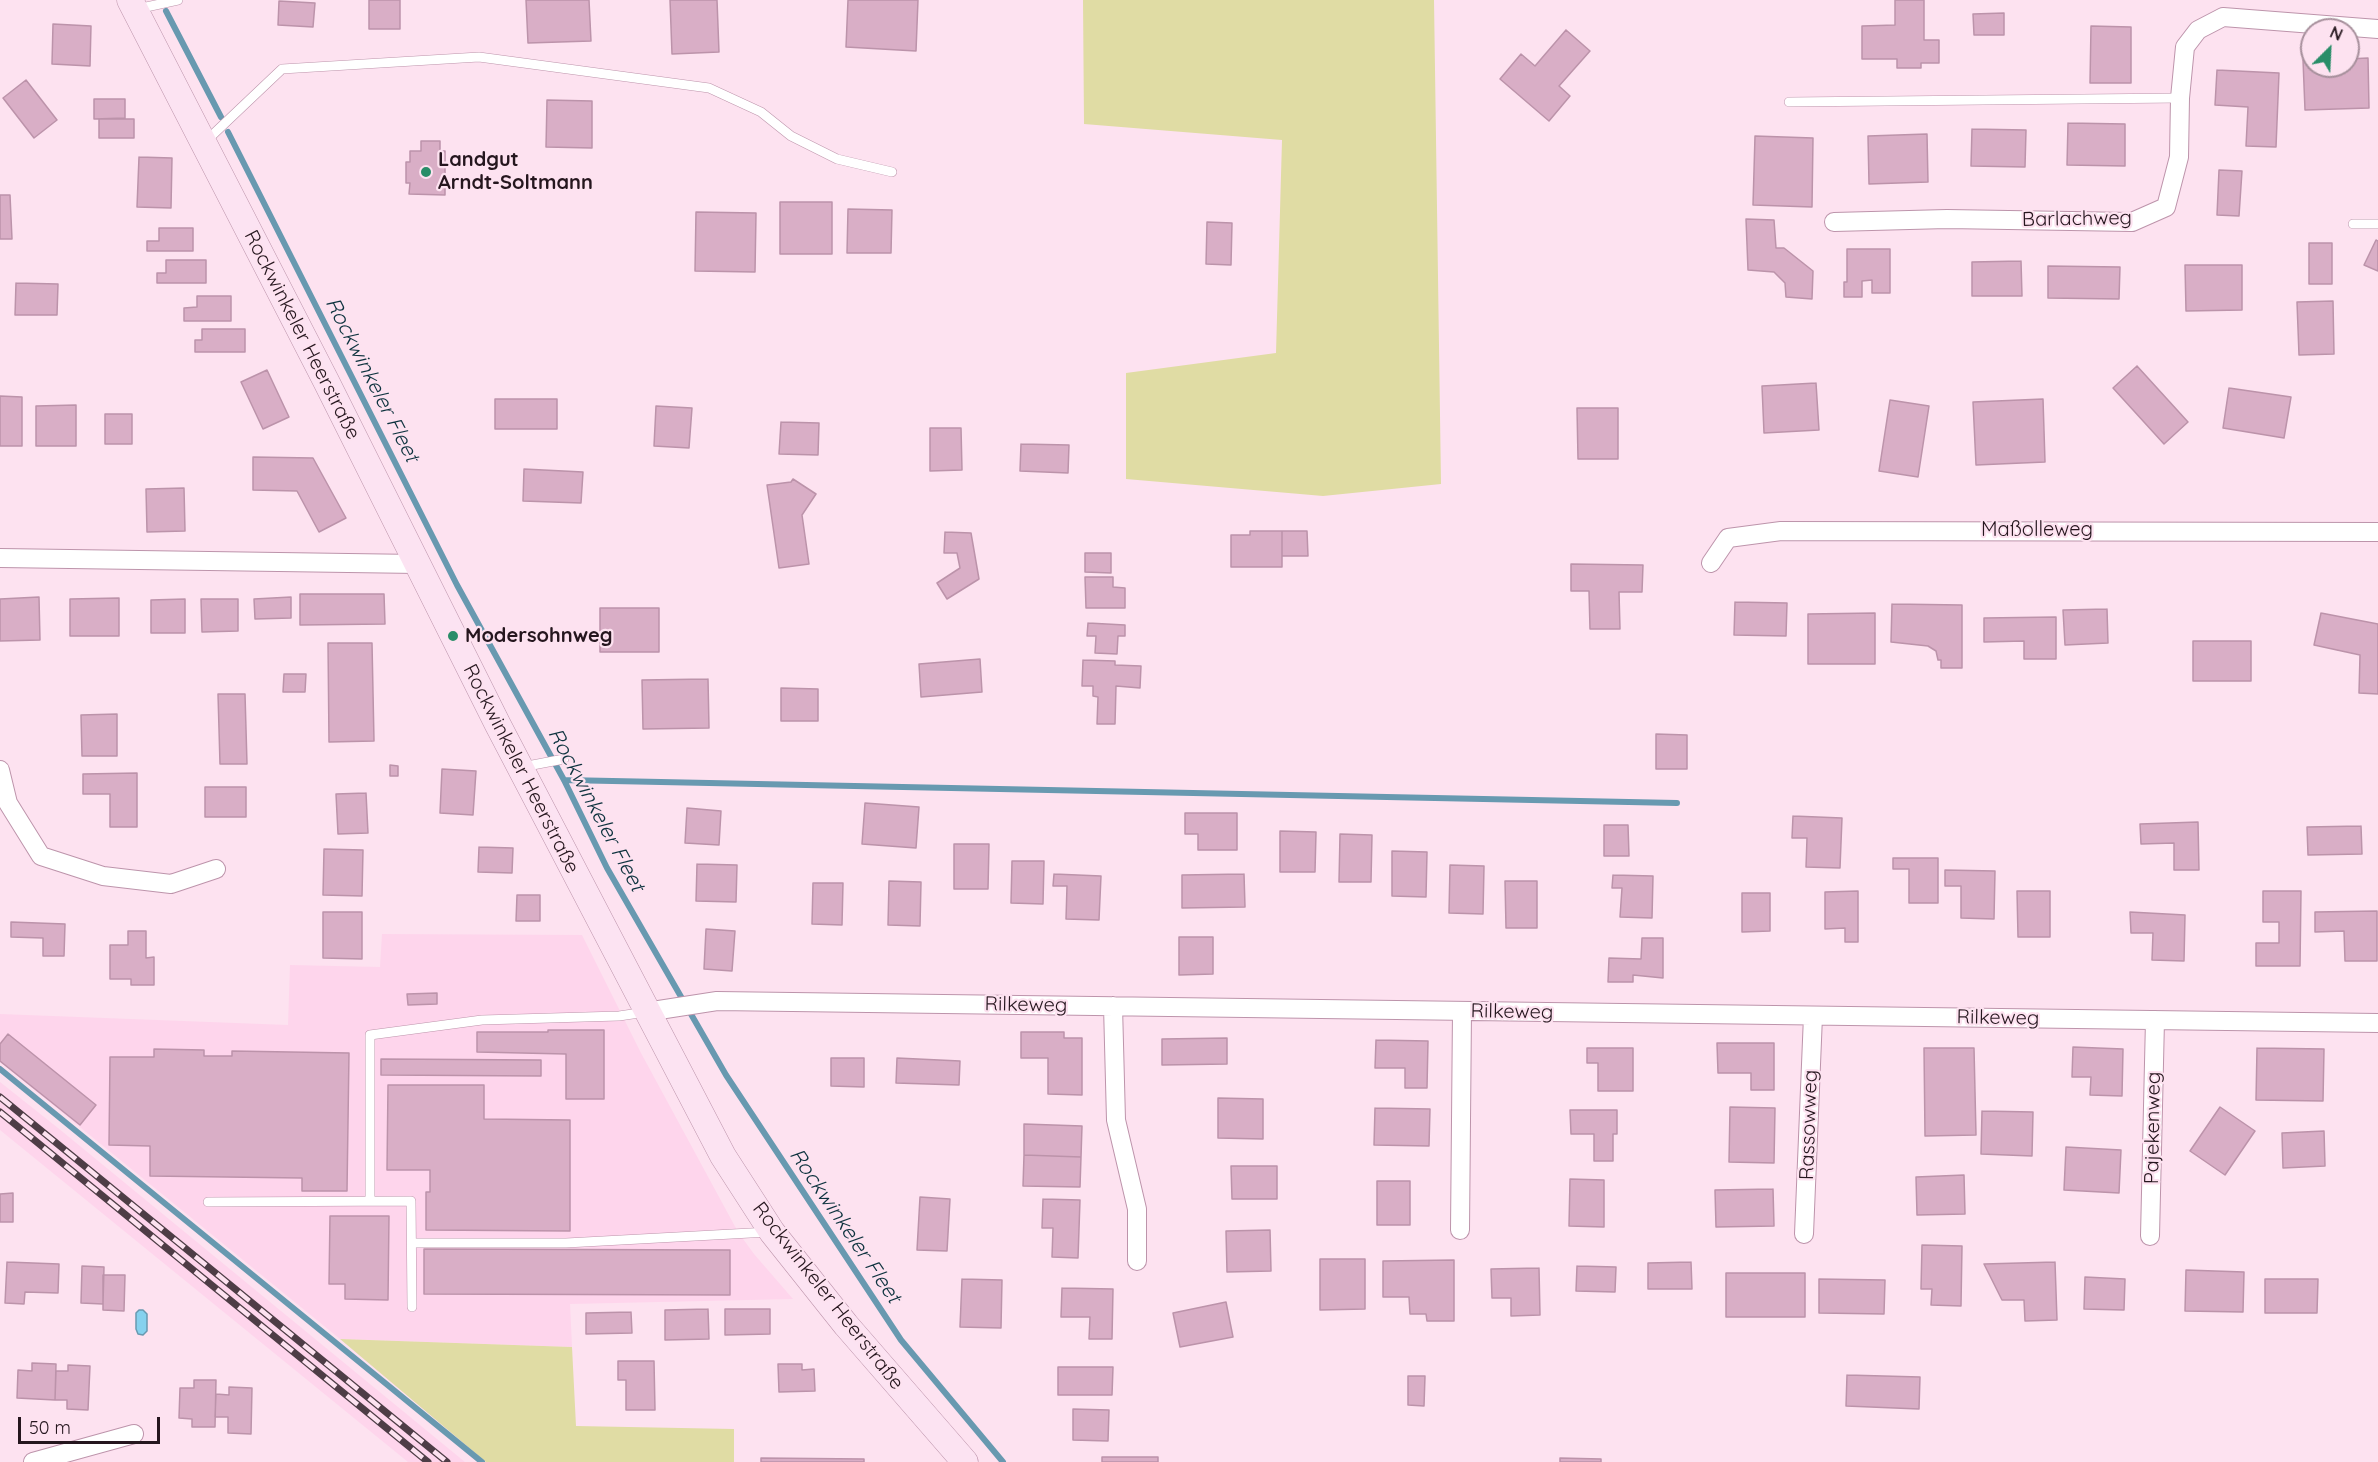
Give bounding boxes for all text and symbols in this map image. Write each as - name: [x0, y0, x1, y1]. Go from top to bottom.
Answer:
- north arrow: [2300, 18, 2360, 78]
- text: N: [2327, 22, 2346, 45]
- place label: Landgut Arndt-Soltmann: [438, 148, 593, 195]
- marker: Landgut Arndt-Soltmann: [419, 165, 433, 179]
- street label: Barlachweg: [2022, 206, 2132, 232]
- street label: Rockwinkeler Heerstraße: [239, 226, 365, 444]
- water label: Rockwinkeler Fleet: [320, 293, 424, 467]
- street label: Maßolleweg: [1981, 518, 2093, 542]
- place label: Modersohnweg: [465, 624, 612, 648]
- marker: Modersohnweg: [446, 629, 460, 643]
- street label: Rockwinkeler Heerstraße: [458, 660, 584, 878]
- water label: Rockwinkeler Fleet: [542, 724, 650, 896]
- street label: Rilkeweg: [985, 992, 1067, 1018]
- street label: Rilkeweg: [1471, 999, 1553, 1025]
- street label: Rilkeweg: [1957, 1005, 2039, 1031]
- street label: Rassowweg: [1795, 1070, 1823, 1180]
- street label: Pajekenweg: [2140, 1072, 2166, 1184]
- water label: Rockwinkeler Fleet: [784, 1144, 906, 1308]
- street label: Rockwinkeler Heerstraße: [747, 1197, 909, 1395]
- scale bar: [21, 1405, 164, 1443]
- text: 50 m: [29, 1416, 71, 1439]

